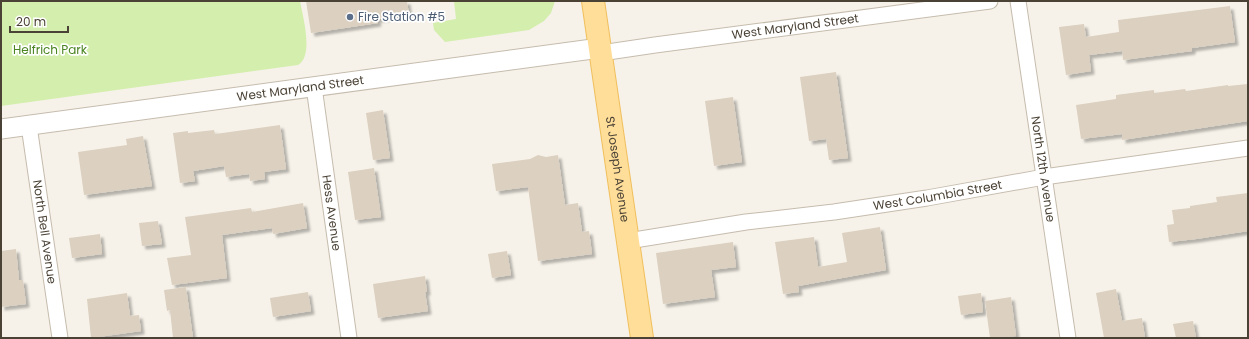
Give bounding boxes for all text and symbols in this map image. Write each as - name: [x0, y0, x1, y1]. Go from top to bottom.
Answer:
- scale bar: [10, 8, 68, 34]
- place label: Fire Station #5: [358, 8, 445, 25]
- street label: West Maryland Street: [731, 9, 860, 43]
- marker: Fire Station #5: [345, 12, 355, 22]
- text: 20 m: [16, 13, 46, 30]
- park label: Helfrich Park: [13, 41, 88, 58]
- street label: West Maryland Street: [236, 71, 365, 105]
- street label: St Joseph Avenue: [602, 115, 634, 223]
- street label: North 12th Avenue: [1027, 115, 1060, 223]
- street label: Hess Avenue: [318, 174, 346, 252]
- street label: West Columbia Street: [872, 176, 1003, 214]
- street label: North Bell Avenue: [29, 179, 61, 285]

